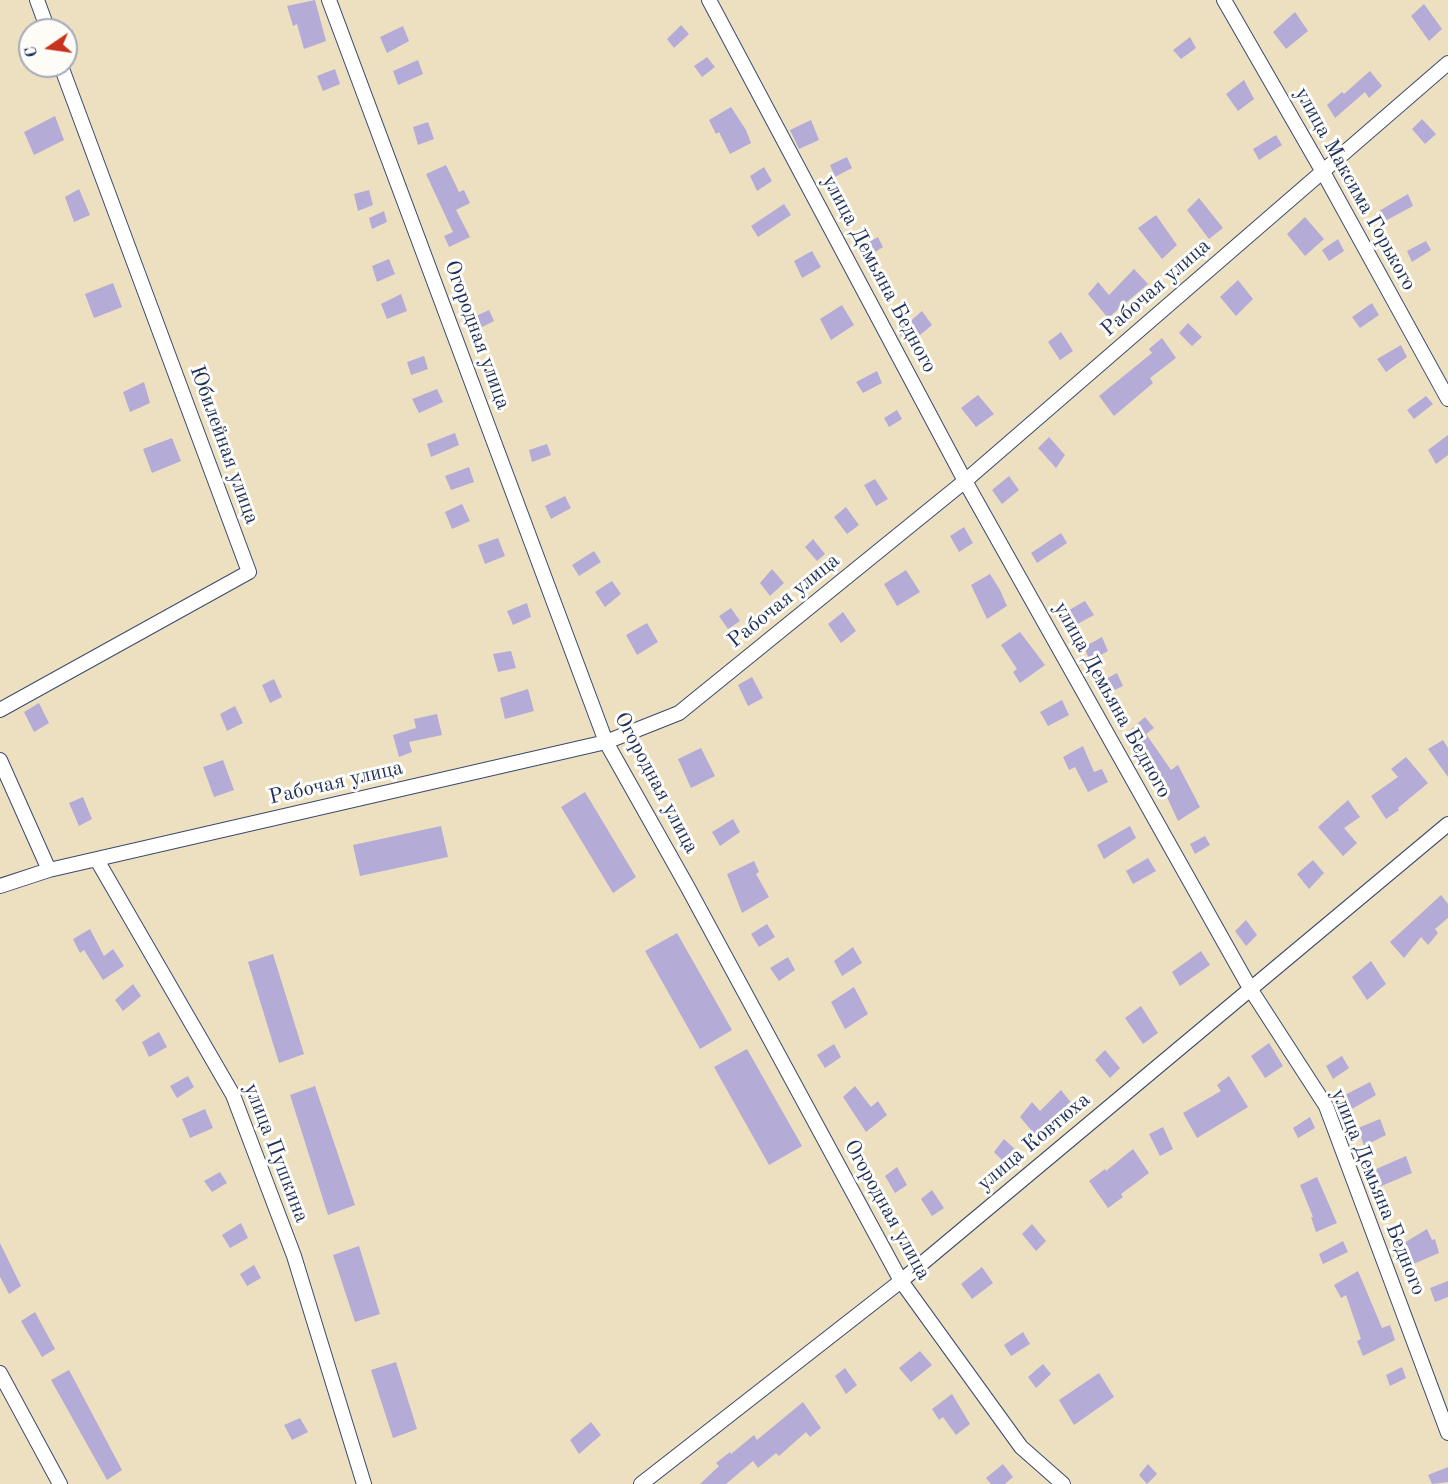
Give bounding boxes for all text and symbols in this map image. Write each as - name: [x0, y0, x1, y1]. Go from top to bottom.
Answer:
- north arrow: [18, 18, 78, 78]
- text: С: [23, 45, 41, 59]
- street label: улица Максима Горького: [1289, 83, 1421, 295]
- street label: улица Демьяна Бедного: [816, 171, 942, 377]
- street label: Рабочая улица: [1096, 234, 1216, 342]
- street label: Огородная улица: [438, 257, 516, 413]
- street label: Юбилейная улица: [184, 362, 264, 528]
- street label: Рабочая улица: [723, 548, 845, 654]
- street label: улица Демьяна Бедного: [1048, 597, 1176, 803]
- street label: Огородная улица: [608, 708, 704, 858]
- street label: Рабочая улица: [266, 755, 406, 811]
- street label: улица Пушкина: [238, 1080, 314, 1226]
- street label: улица Демьяна Бедного: [1325, 1085, 1431, 1299]
- street label: улица Ковтюха: [972, 1087, 1096, 1197]
- street label: Огородная улица: [838, 1135, 936, 1285]

